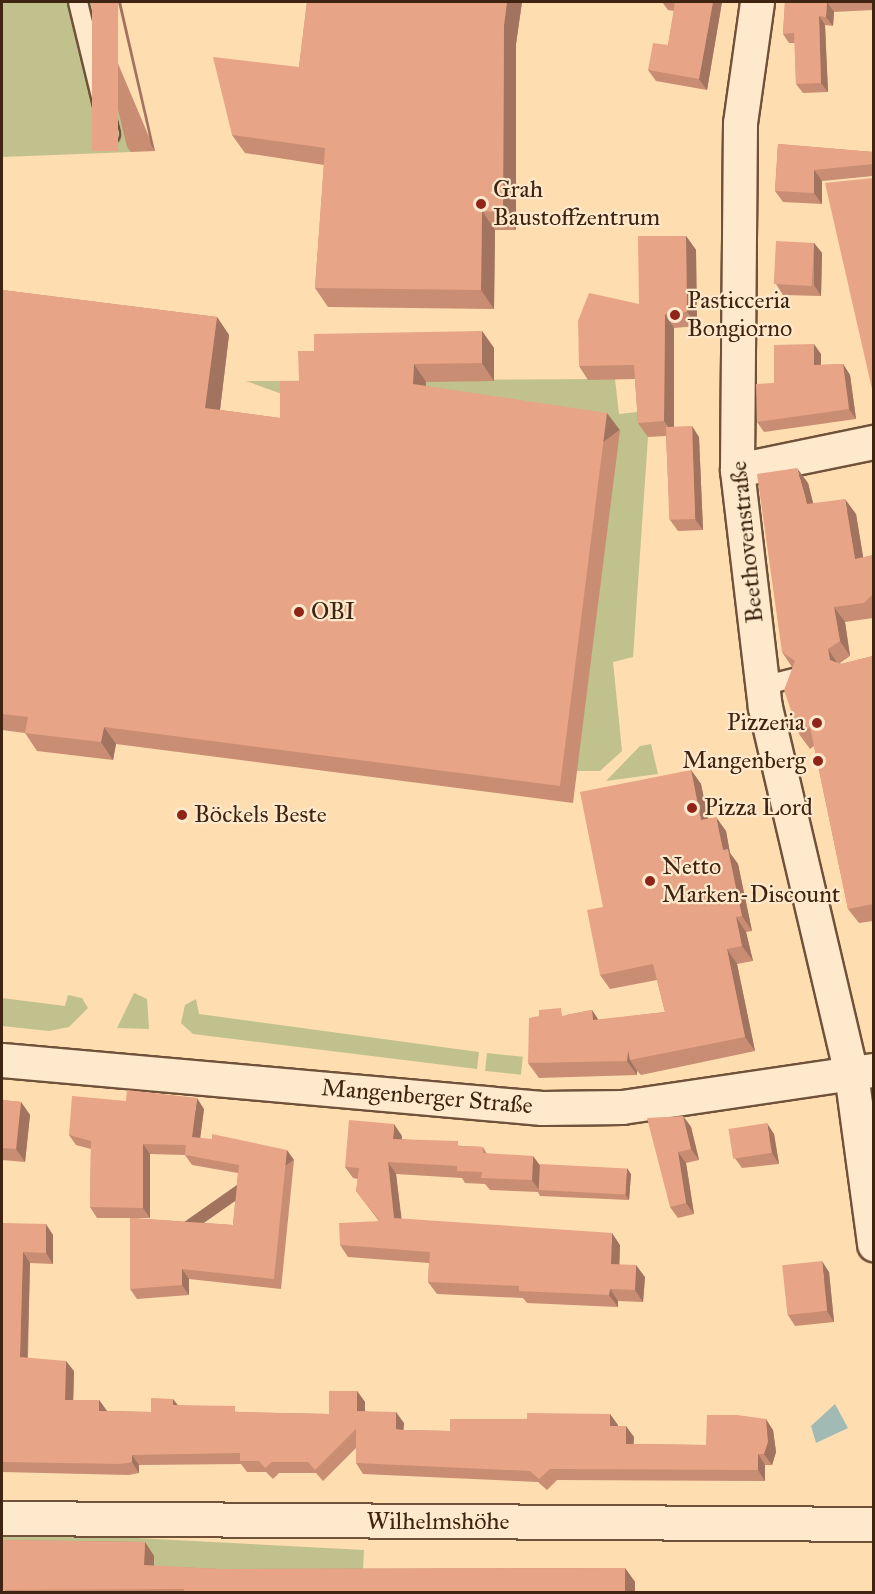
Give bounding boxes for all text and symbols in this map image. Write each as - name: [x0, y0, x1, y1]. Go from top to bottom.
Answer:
- place label: Grah Baustoffzentrum: [493, 176, 660, 232]
- marker: Grah Baustoffzentrum: [474, 197, 488, 211]
- place label: Pasticceria Bongiorno: [687, 287, 792, 343]
- marker: Pasticceria Bongiorno: [668, 308, 682, 322]
- street label: Beethovenstraße: [724, 460, 770, 624]
- place label: OBI: [311, 598, 355, 626]
- marker: OBI: [292, 605, 306, 619]
- place label: Pizzeria: [727, 709, 805, 737]
- marker: Pizzeria: [810, 716, 824, 730]
- place label: Mangenberg: [682, 747, 806, 775]
- marker: Mangenberg: [811, 754, 825, 768]
- place label: Pizza Lord: [704, 794, 813, 822]
- place label: Böckels Beste: [194, 801, 327, 829]
- marker: Pizza Lord: [685, 801, 699, 815]
- marker: Böckels Beste: [175, 808, 189, 822]
- place label: Netto Marken-Discount: [662, 853, 840, 909]
- marker: Netto Marken-Discount: [643, 874, 657, 888]
- street label: Mangenberger Straße: [320, 1073, 534, 1121]
- street label: Wilhelmshöhe: [366, 1508, 510, 1536]

